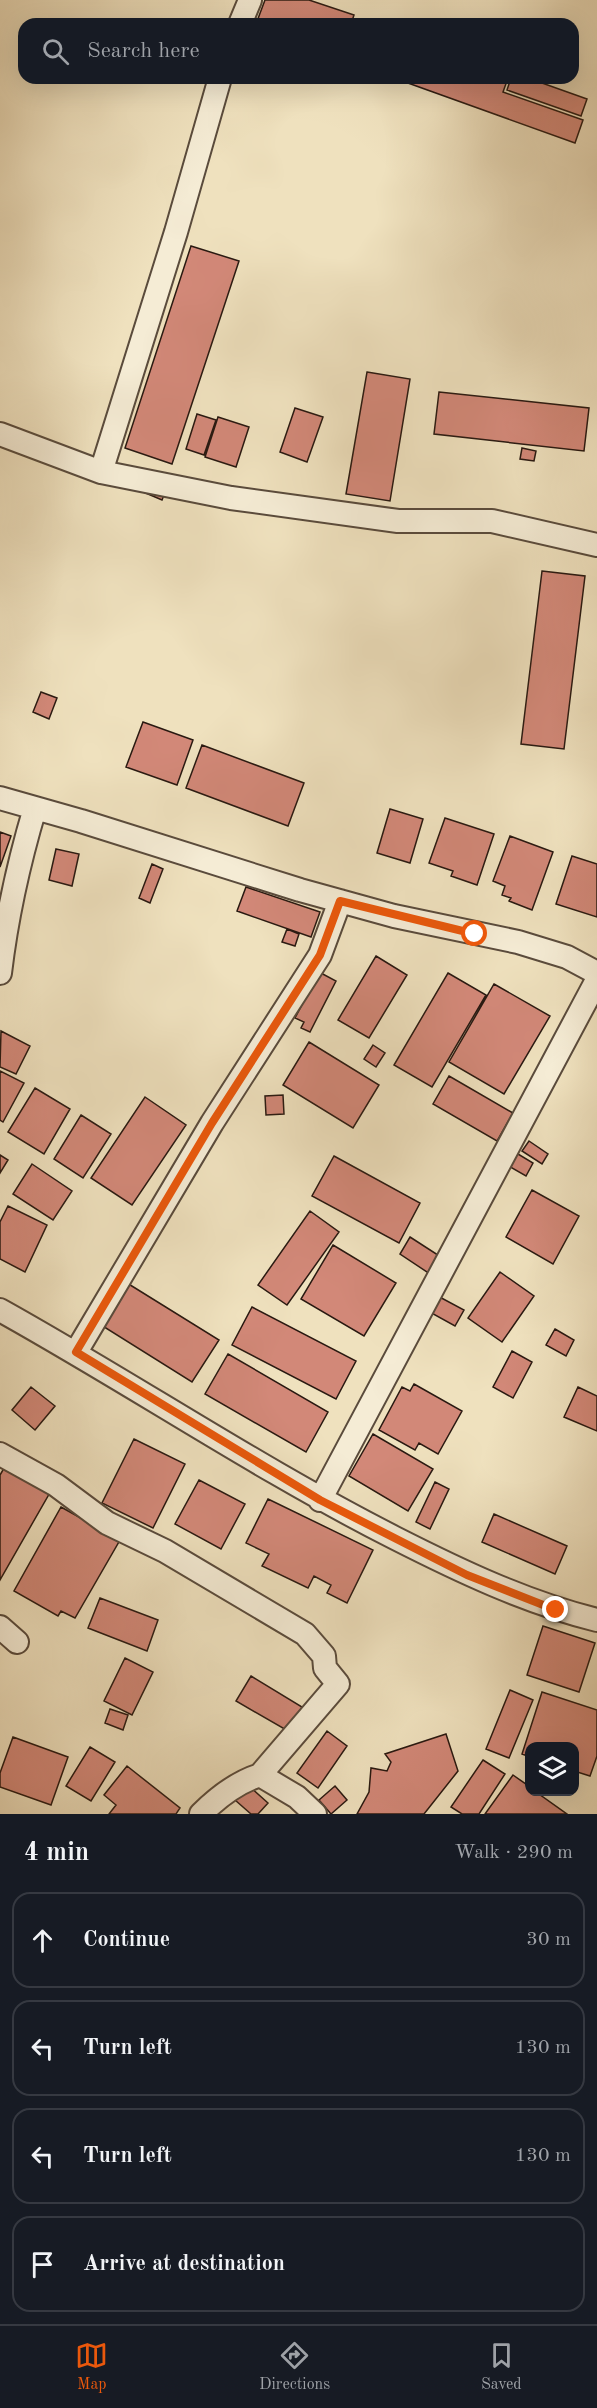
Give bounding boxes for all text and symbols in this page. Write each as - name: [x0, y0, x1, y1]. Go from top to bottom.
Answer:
- search box: [18, 18, 579, 84]
- icon: search: [39, 35, 72, 68]
- text: Search here: [87, 40, 200, 62]
- route start: [461, 920, 487, 946]
- route end: [542, 1596, 568, 1622]
- map controls: [525, 1742, 579, 1796]
- button: layers: [525, 1742, 579, 1796]
- text: 4 min: [24, 1840, 89, 1866]
- text: Walk · 290 m: [454, 1843, 573, 1863]
- icon: ahead: [26, 1924, 59, 1957]
- text: Continue: [83, 1929, 170, 1951]
- text: 30 m: [526, 1930, 571, 1950]
- icon: left: [26, 2032, 59, 2065]
- text: Turn left: [83, 2037, 172, 2059]
- text: 130 m: [515, 2038, 571, 2058]
- icon: left: [26, 2140, 59, 2173]
- text: Turn left: [83, 2145, 172, 2167]
- text: 130 m: [515, 2146, 571, 2166]
- icon: arrive: [26, 2248, 59, 2281]
- text: Arrive at destination: [83, 2253, 285, 2275]
- tab: Map: [75, 2339, 108, 2395]
- tab: Directions: [259, 2339, 330, 2395]
- tab: Saved: [481, 2339, 522, 2395]

